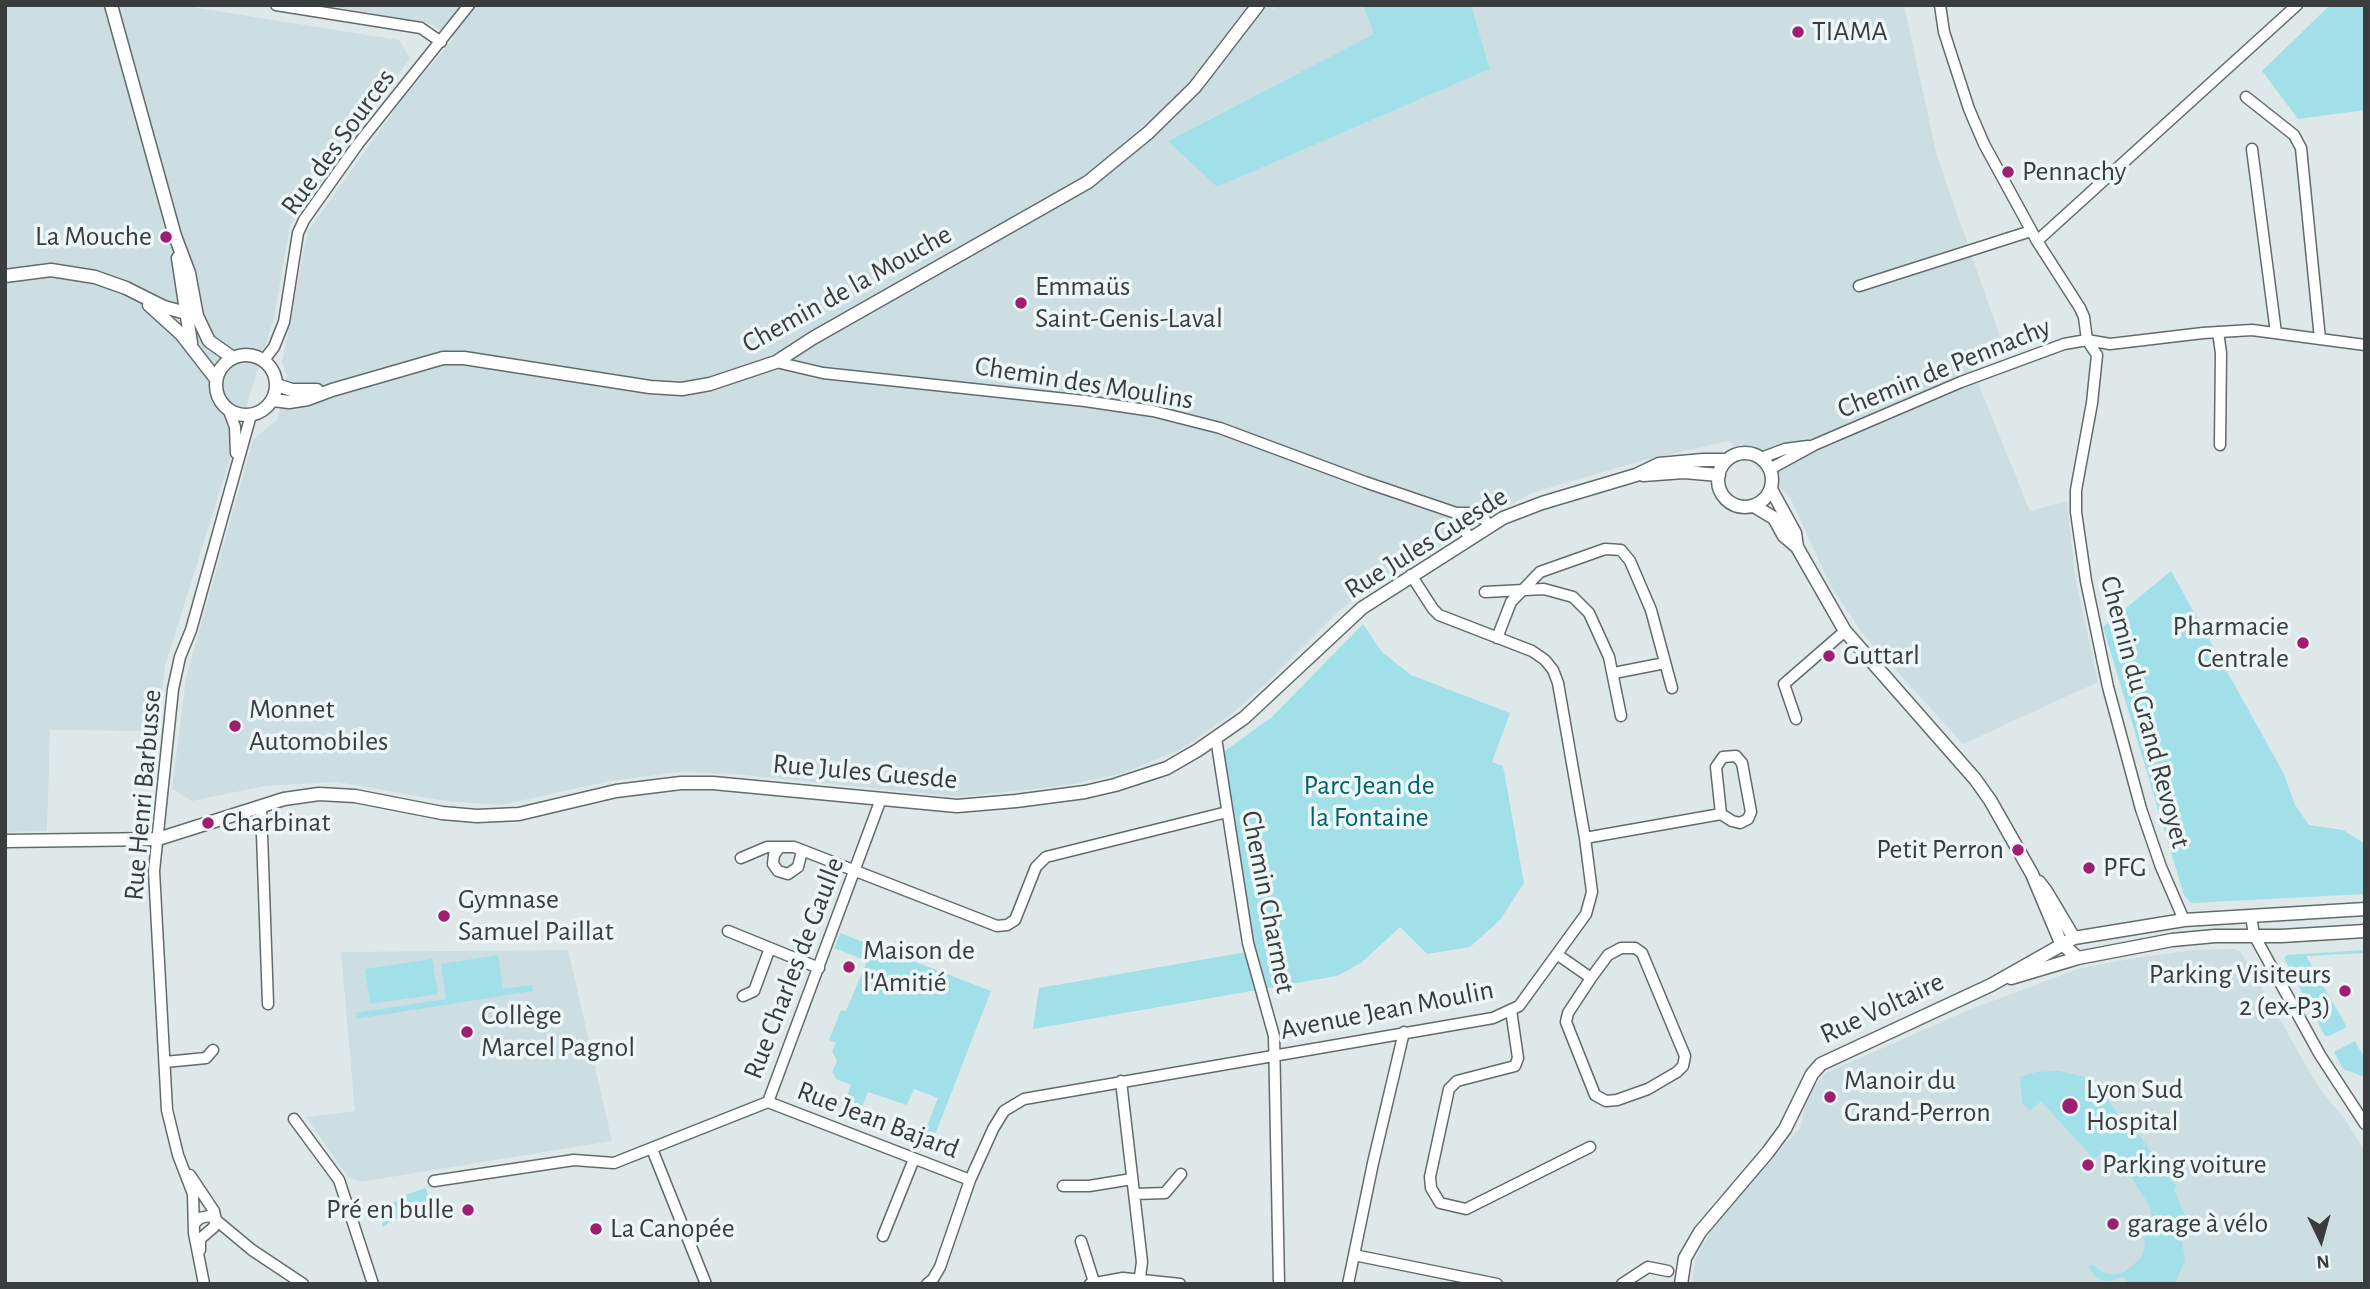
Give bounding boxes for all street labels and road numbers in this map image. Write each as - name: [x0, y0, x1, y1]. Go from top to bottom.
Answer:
- street label: Rue des Sources: [274, 62, 402, 222]
- street label: Chemin de la Mouche: [736, 217, 958, 361]
- street label: Chemin de Pennachy: [1833, 310, 2055, 426]
- street label: Chemin des Moulins: [972, 349, 1196, 417]
- street label: Rue Jules Guesde: [1338, 480, 1514, 606]
- street label: Chemin du Grand Revoyet: [2092, 572, 2198, 852]
- street label: Rue Henri Barbusse: [117, 688, 169, 902]
- street label: Rue Jules Guesde: [771, 747, 959, 797]
- street label: Chemin Charmet: [1234, 808, 1302, 996]
- street label: Rue Charles de Gaulle: [736, 852, 852, 1084]
- street label: Rue Voltaire: [1815, 965, 1949, 1051]
- street label: Avenue Jean Moulin: [1277, 973, 1497, 1047]
- street label: Rue Jean Bajard: [792, 1074, 964, 1166]

